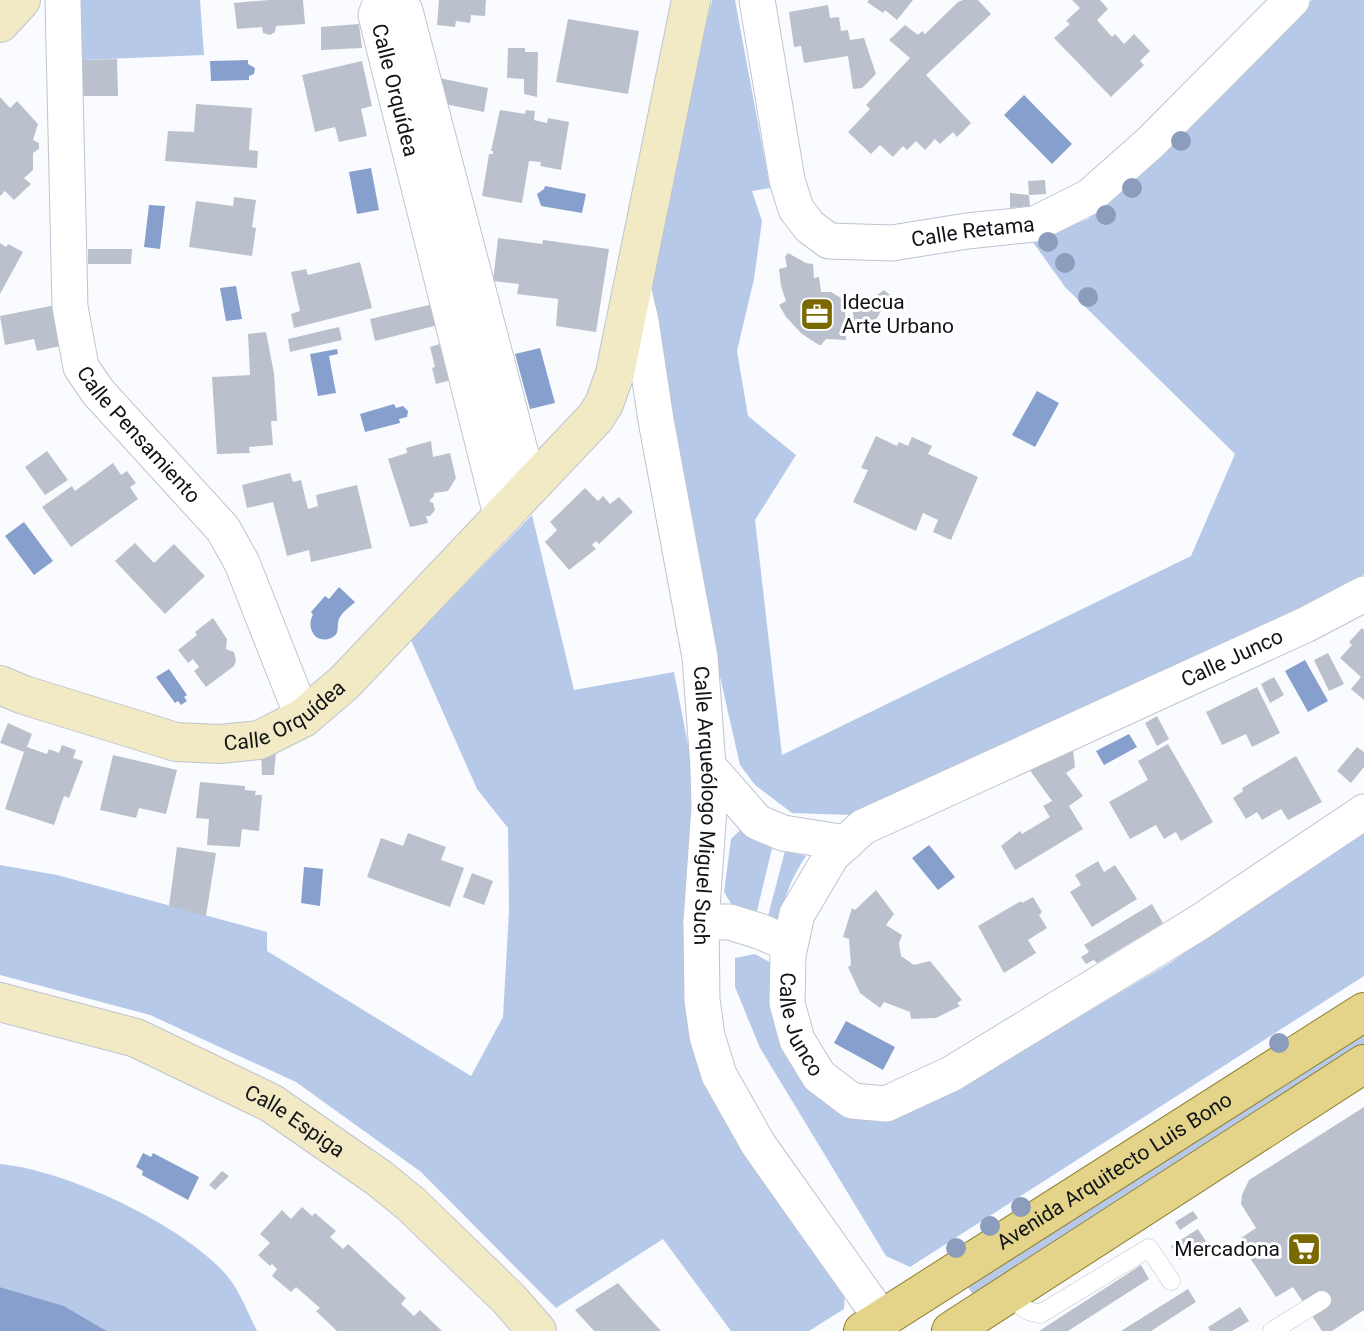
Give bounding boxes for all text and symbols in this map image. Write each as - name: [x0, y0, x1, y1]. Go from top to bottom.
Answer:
- street label: Calle Orquídea: [367, 21, 423, 159]
- street label: Calle Retama: [910, 212, 1036, 252]
- place label: Idecua Arte Urbano: [842, 290, 954, 338]
- office icon: Idecua Arte Urbano: [798, 295, 836, 333]
- street label: Calle Pensamiento: [72, 362, 205, 508]
- street label: Calle Junco: [1177, 624, 1287, 692]
- street label: Calle Arqueólogo Miguel Such: [689, 665, 721, 945]
- street label: Calle Orquídea: [223, 675, 350, 756]
- street label: Calle Junco: [775, 972, 828, 1081]
- street label: Calle Espiga: [241, 1080, 349, 1162]
- street label: Avenida Arquitecto Luis Bono: [992, 1087, 1236, 1255]
- supermarket icon: Mercadona: [1285, 1230, 1323, 1268]
- place label: Mercadona: [1174, 1237, 1280, 1261]

